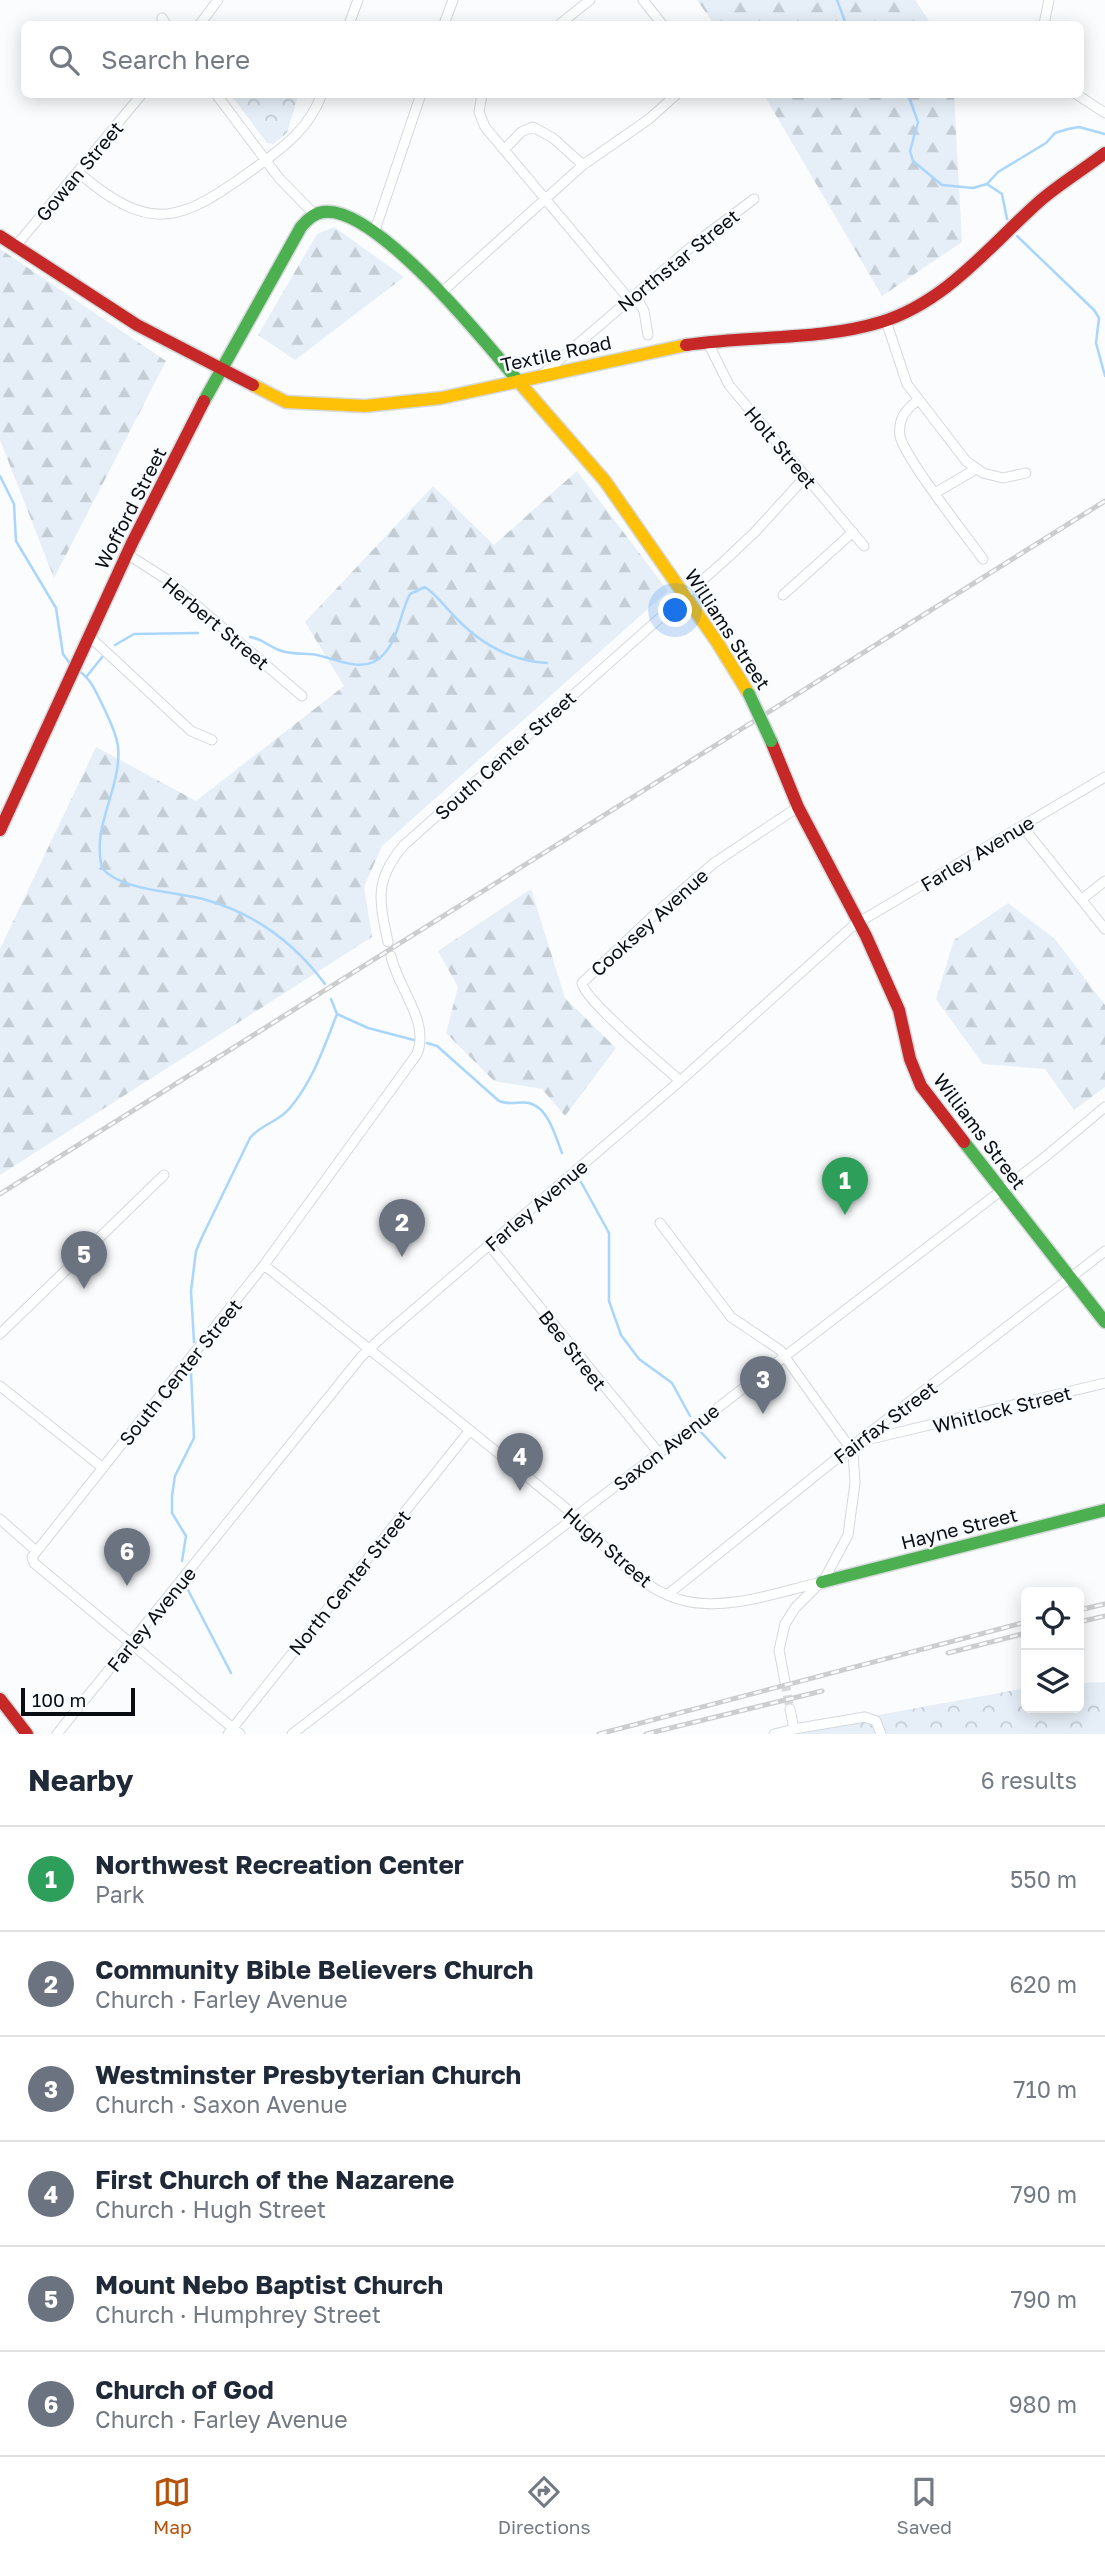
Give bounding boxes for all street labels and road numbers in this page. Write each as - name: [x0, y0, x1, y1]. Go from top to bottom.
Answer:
- street label: Gowan Street: [31, 116, 127, 226]
- street label: Northstar Street: [613, 204, 743, 316]
- street label: Textile Road: [499, 330, 613, 376]
- street label: Holt Street: [740, 401, 822, 493]
- street label: Wofford Street: [89, 443, 171, 573]
- street label: Williams Street: [680, 564, 776, 694]
- street label: Herbert Street: [158, 572, 274, 674]
- street label: South Center Street: [430, 686, 580, 824]
- street label: Farley Avenue: [916, 810, 1038, 896]
- street label: Cooksey Avenue: [586, 863, 712, 981]
- street label: Williams Street: [929, 1068, 1031, 1194]
- street label: Farley Avenue: [480, 1154, 592, 1256]
- street label: South Center Street: [114, 1294, 246, 1450]
- street label: Bee Street: [534, 1305, 612, 1395]
- street label: Fairfax Street: [829, 1376, 941, 1468]
- street label: Whitlock Street: [930, 1381, 1074, 1437]
- street label: Saxon Avenue: [609, 1399, 723, 1495]
- street label: Hugh Street: [559, 1502, 657, 1592]
- street label: Hayne Street: [898, 1502, 1020, 1554]
- street label: North Center Street: [283, 1505, 415, 1659]
- street label: Farley Avenue: [102, 1562, 200, 1676]

